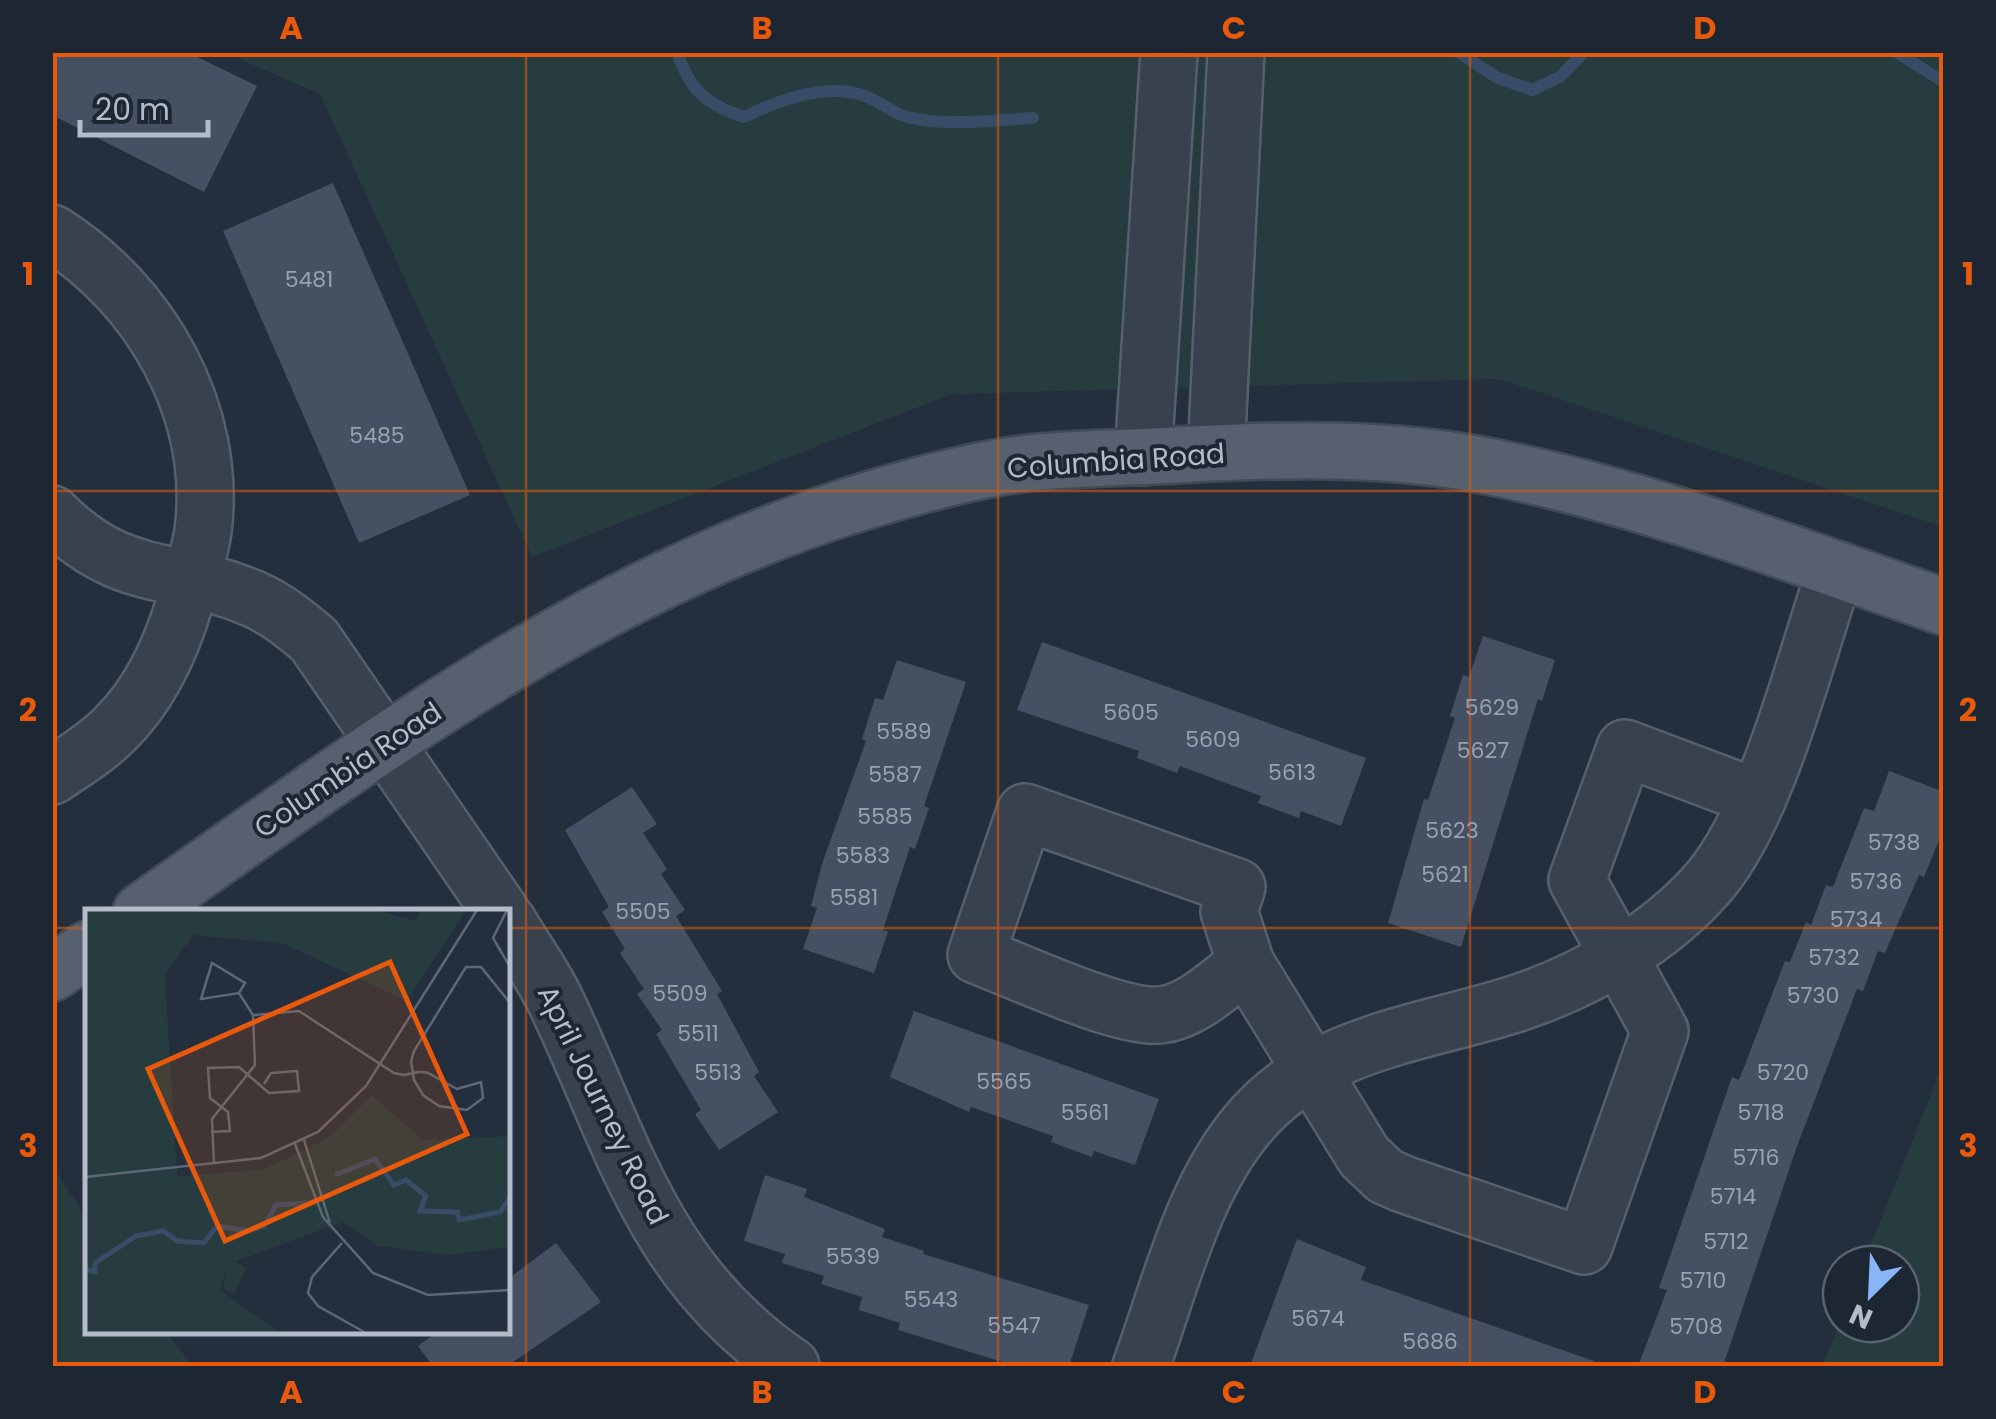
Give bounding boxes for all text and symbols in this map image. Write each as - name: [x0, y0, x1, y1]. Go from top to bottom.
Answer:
- text: A: [279, 5, 303, 50]
- text: B: [751, 5, 773, 50]
- text: C: [1222, 5, 1246, 50]
- text: D: [1693, 5, 1717, 50]
- scale bar: [80, 75, 208, 137]
- text: 20 m: [95, 88, 170, 131]
- text: 1: [22, 251, 34, 296]
- text: 1: [1962, 251, 1974, 296]
- house number: 5481: [285, 264, 333, 295]
- house number: 5485: [349, 420, 405, 451]
- street label: Columbia Road: [1006, 434, 1226, 488]
- text: 2: [19, 687, 37, 732]
- text: 2: [1959, 687, 1977, 732]
- house number: 5629: [1465, 692, 1519, 723]
- street label: Columbia Road: [247, 693, 449, 847]
- house number: 5605: [1103, 697, 1159, 728]
- house number: 5589: [876, 716, 932, 747]
- house number: 5609: [1185, 724, 1241, 755]
- house number: 5627: [1457, 735, 1509, 766]
- house number: 5613: [1268, 757, 1316, 788]
- house number: 5587: [868, 759, 922, 790]
- house number: 5585: [857, 801, 913, 832]
- house number: 5623: [1425, 815, 1479, 846]
- house number: 5738: [1868, 827, 1920, 858]
- house number: 5583: [836, 840, 890, 871]
- house number: 5621: [1421, 859, 1469, 890]
- house number: 5736: [1850, 866, 1902, 897]
- house number: 5581: [830, 882, 878, 913]
- house number: 5505: [615, 896, 671, 927]
- house number: 5734: [1830, 904, 1882, 935]
- inset map: [85, 909, 510, 1334]
- house number: 5732: [1808, 942, 1860, 973]
- house number: 5509: [652, 978, 708, 1009]
- street label: April Journey Road: [528, 979, 678, 1231]
- house number: 5730: [1787, 980, 1839, 1011]
- house number: 5511: [677, 1018, 719, 1049]
- house number: 5513: [694, 1057, 742, 1088]
- house number: 5720: [1757, 1057, 1809, 1088]
- house number: 5565: [976, 1066, 1032, 1097]
- house number: 5561: [1061, 1097, 1109, 1128]
- house number: 5718: [1738, 1097, 1784, 1128]
- text: 3: [18, 1123, 38, 1168]
- text: 3: [1958, 1123, 1978, 1168]
- house number: 5716: [1733, 1142, 1779, 1173]
- house number: 5714: [1710, 1181, 1757, 1212]
- house number: 5712: [1703, 1226, 1749, 1257]
- house number: 5539: [826, 1241, 880, 1272]
- north arrow: [1821, 1244, 1921, 1344]
- house number: 5710: [1680, 1265, 1726, 1296]
- house number: 5543: [904, 1284, 958, 1315]
- text: N: [1843, 1294, 1879, 1338]
- house number: 5674: [1291, 1303, 1345, 1334]
- house number: 5547: [987, 1310, 1041, 1341]
- house number: 5708: [1669, 1311, 1723, 1342]
- house number: 5686: [1402, 1326, 1458, 1357]
- text: A: [279, 1369, 303, 1414]
- text: B: [751, 1369, 773, 1414]
- text: C: [1222, 1369, 1246, 1414]
- text: D: [1693, 1369, 1717, 1414]

